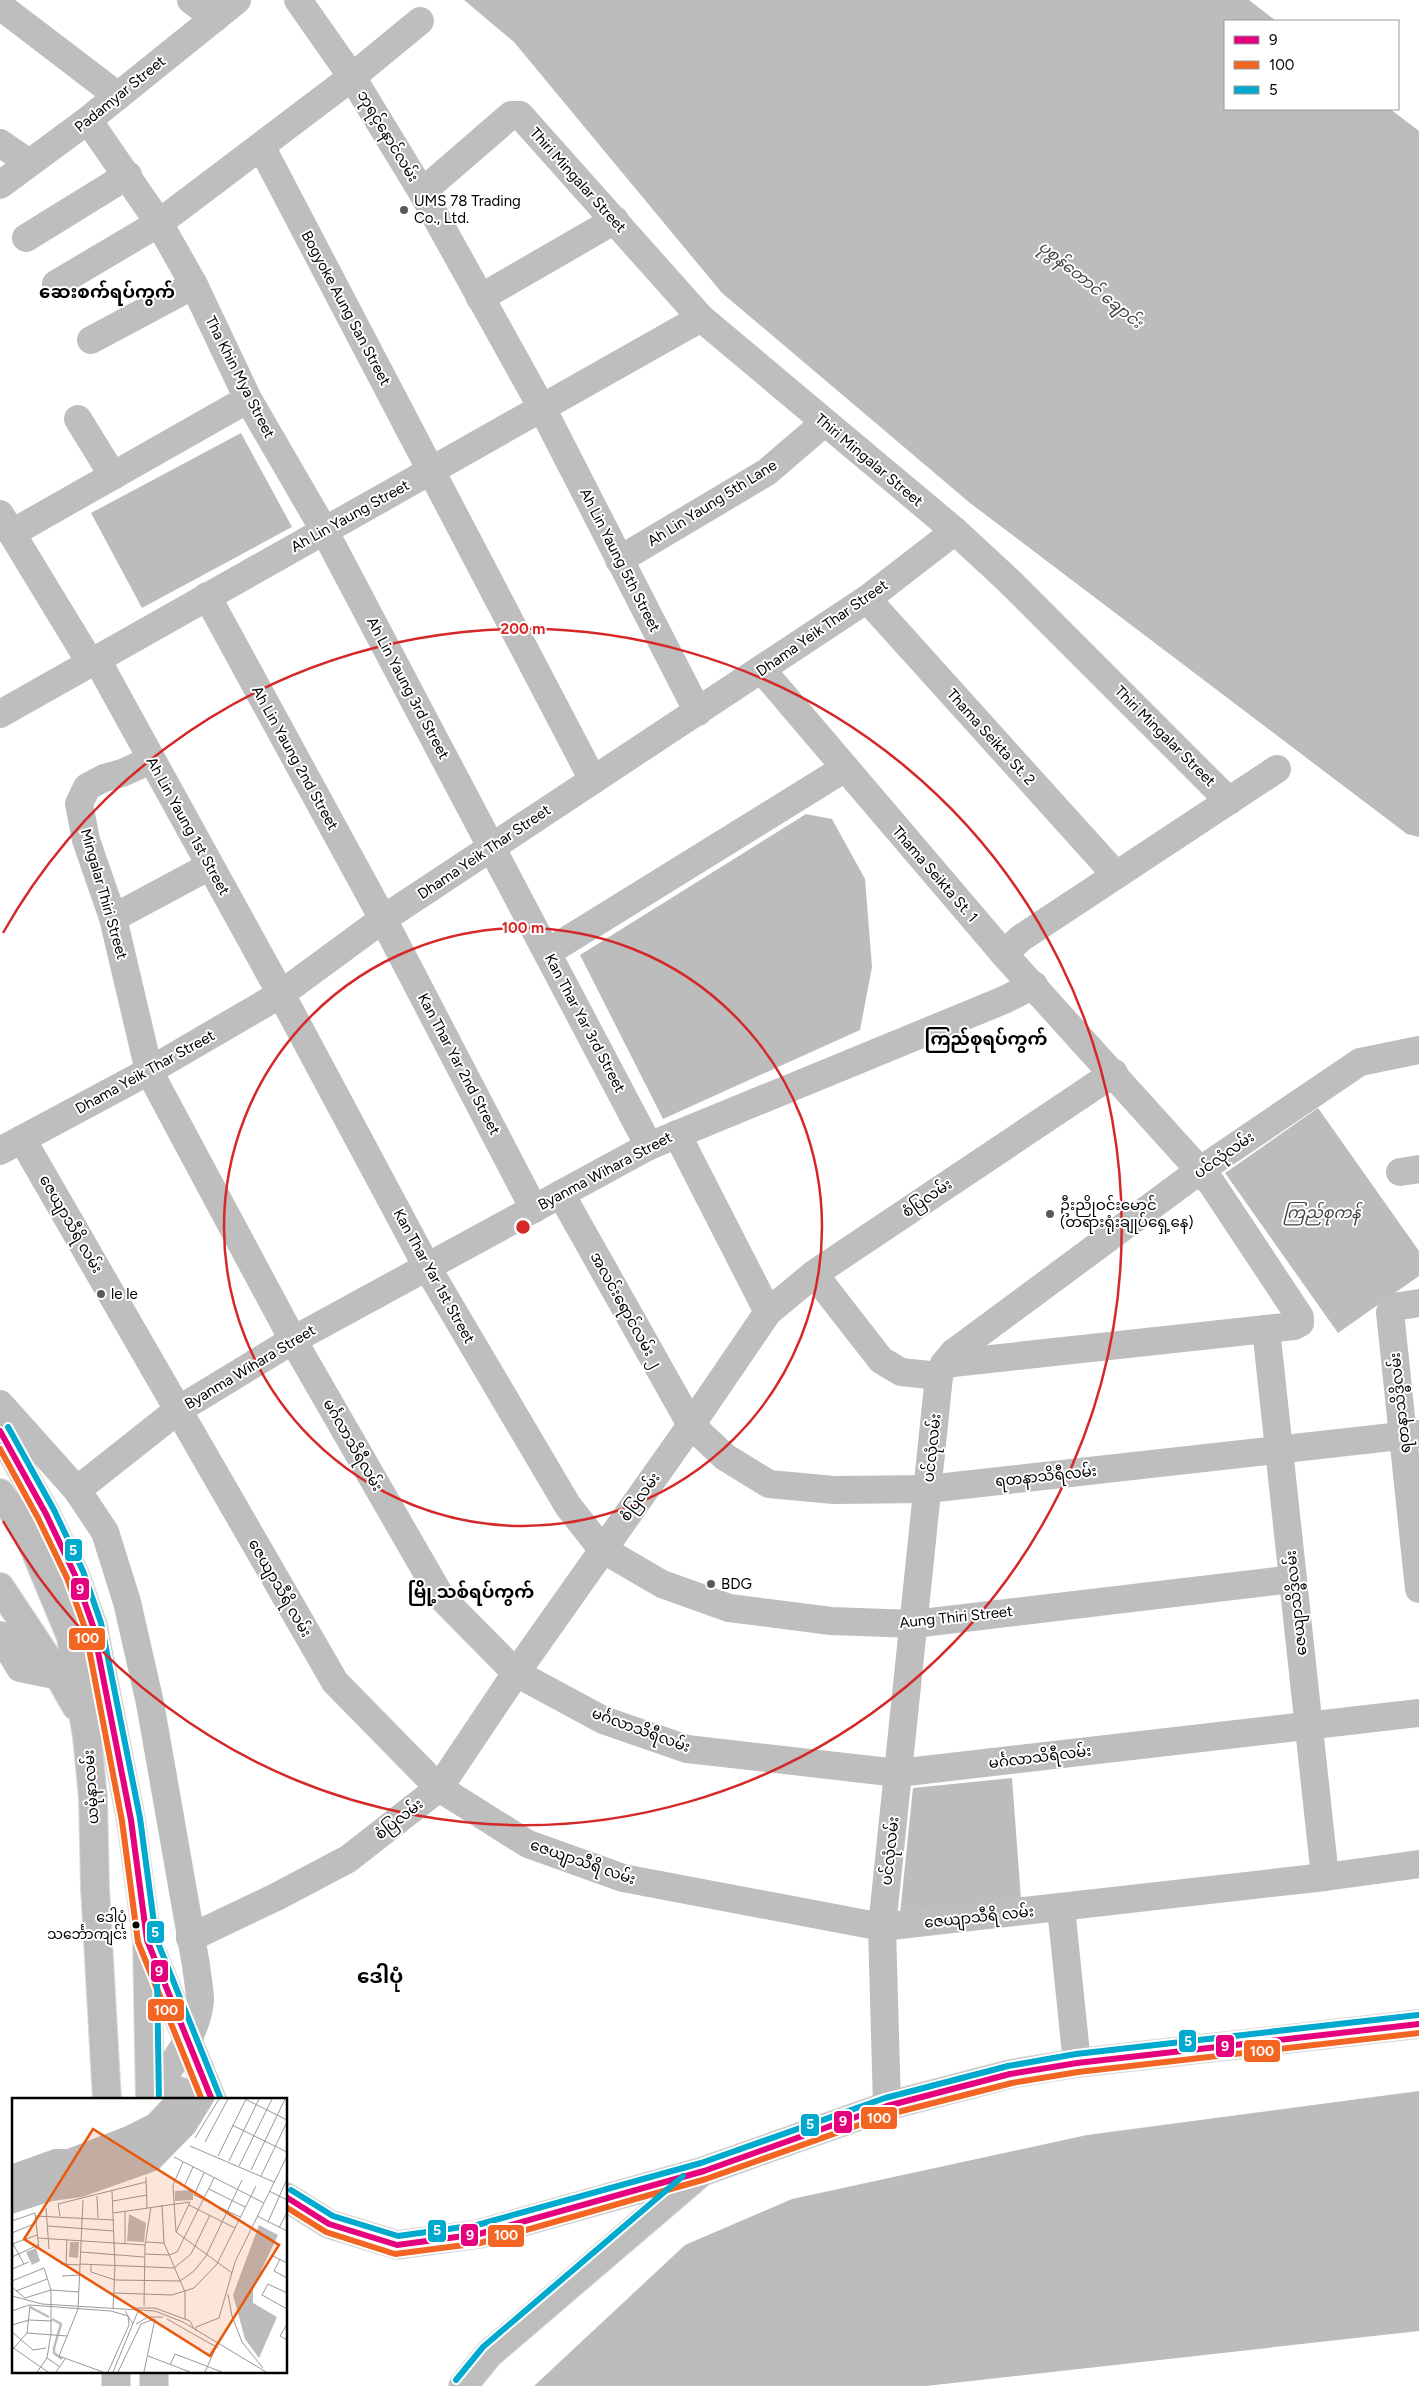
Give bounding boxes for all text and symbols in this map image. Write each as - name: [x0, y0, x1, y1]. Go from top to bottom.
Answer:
- legend: [1224, 20, 1399, 110]
- text: 9: [1269, 31, 1278, 49]
- street label: Padamyar Street: [71, 52, 169, 136]
- text: 100: [1269, 56, 1294, 74]
- text: 5: [1269, 81, 1278, 99]
- street label: ဘုရင့်နောင်လမ်း: [351, 86, 423, 187]
- street label: Thiri Mingalar Street: [526, 124, 630, 236]
- place label: UMS 78 Trading Co., Ltd.: [414, 192, 521, 227]
- marker: UMS 78 Trading Co., Ltd.: [398, 204, 410, 216]
- street label: Bogyoke Aung San Street: [298, 228, 395, 389]
- water label: ပုစွန်တောင် ချောင်း: [1032, 235, 1149, 336]
- district label: ဆေးစက်ရပ်ကွက်: [39, 280, 175, 306]
- street label: Tha Khin Mya Street: [201, 313, 279, 441]
- street label: Thiri Mingalar Street: [811, 410, 927, 511]
- street label: Ah Lin Yaung 5th Lane: [644, 456, 780, 550]
- street label: Ah Lin Yaung Street: [288, 476, 413, 556]
- street label: Ah Lin Yaung 5th Street: [576, 485, 664, 635]
- street label: Dhama Yeik Thar Street: [753, 576, 891, 680]
- street label: Ah Lin Yaung 3rd Street: [363, 614, 453, 762]
- text: 200 m: [501, 620, 545, 638]
- street label: Thiri Mingalar Street: [1111, 682, 1219, 790]
- street label: Ah Lin Yaung 2nd Street: [248, 683, 342, 833]
- street label: Thama Seikta St. 2: [943, 685, 1039, 789]
- street label: Ah Lin Yaung 1st Street: [143, 754, 234, 899]
- street label: Dhama Yeik Thar Street: [414, 801, 554, 903]
- street label: Thama Seikta St. 1: [888, 822, 982, 926]
- street label: Mingalar Thiri Street: [77, 827, 131, 962]
- text: 100 m: [502, 919, 544, 937]
- street label: Kan Thar Yar 3rd Street: [541, 951, 629, 1096]
- street label: Kan Thar Yar 2nd Street: [414, 990, 504, 1138]
- street label: Dhama Yeik Thar Street: [72, 1026, 218, 1118]
- district label: ကြည်စုရပ်ကွက်: [924, 1027, 1048, 1053]
- street label: ပင်လုံလမ်း: [1190, 1127, 1259, 1185]
- street label: Byanma Wihara Street: [535, 1128, 675, 1214]
- street label: ဇေယျာသီရိ လမ်း: [33, 1171, 107, 1278]
- street label: စံပြလမ်း: [898, 1174, 957, 1224]
- place label: ဦးညိုဝင်းမောင် (တရားရုံးချုပ်ရှေ့နေ): [1060, 1195, 1194, 1234]
- water label: ကြည်စုကန်: [1283, 1201, 1363, 1226]
- street label: Kan Thar Yar 1st Street: [390, 1206, 479, 1347]
- marker: ဦးညိုဝင်းမောင် (တရားရုံးချုပ်ရှေ့နေ): [1044, 1208, 1056, 1220]
- centre of rings: [514, 1218, 532, 1236]
- street label: အလင်းရောင်လမ်း ၂: [584, 1248, 666, 1373]
- place label: le le: [111, 1285, 138, 1303]
- marker: le le: [95, 1288, 107, 1300]
- street label: Byanma Wihara Street: [181, 1321, 319, 1413]
- street label: ရတနာသိဒ္ဓိလမ်း: [1385, 1351, 1418, 1454]
- street label: မင်္ဂလာသိရီလမ်း: [317, 1395, 387, 1496]
- street label: ပင်လုံလမ်း: [918, 1413, 948, 1484]
- street label: ရတနာသိရီလမ်း: [994, 1461, 1098, 1493]
- street label: စံပြလမ်း: [615, 1469, 666, 1527]
- street label: ဇေယျာသီရိ လမ်း: [242, 1535, 316, 1642]
- line badge: 5: [64, 1538, 83, 1562]
- text: 5: [69, 1542, 77, 1559]
- street label: ဇေယျာသိဒ္ဓိလမ်း: [1281, 1549, 1314, 1657]
- place label: BDG: [721, 1575, 752, 1593]
- line badge: 9: [70, 1577, 90, 1601]
- marker: BDG: [705, 1578, 717, 1590]
- district label: မြို့သစ်ရပ်ကွက်: [408, 1580, 534, 1606]
- text: 9: [76, 1581, 84, 1598]
- street label: Aung Thiri Street: [898, 1602, 1014, 1632]
- line badge: 100: [68, 1627, 106, 1651]
- text: 100: [75, 1630, 99, 1647]
- street label: မင်္ဂလာသိရီလမ်း: [588, 1703, 693, 1759]
- street label: မင်္ဂလာသိရီလမ်း: [987, 1741, 1093, 1775]
- street label: ယမုံနာလမ်း: [78, 1749, 106, 1825]
- street label: စံပြလမ်း: [371, 1794, 428, 1846]
- street label: ပင်လုံလမ်း: [876, 1816, 906, 1887]
- street label: ဇေယျာသီရိ လမ်း: [527, 1835, 638, 1891]
- street label: ဇေယျာသီရိ လမ်း: [923, 1901, 1035, 1935]
- place label: ဒေါပုံ သင်္ဘောကျင်း: [47, 1907, 127, 1946]
- marker: ဒေါပုံ သင်္ဘောကျင်း: [131, 1920, 141, 1930]
- line badge: 5: [146, 1920, 165, 1944]
- text: 5: [151, 1924, 159, 1941]
- line badge: 9: [150, 1959, 169, 1983]
- text: 9: [155, 1963, 163, 1980]
- district label: ဒေါပုံ: [357, 1963, 403, 1992]
- line badge: 100: [147, 1998, 185, 2022]
- text: 100: [154, 2002, 178, 2019]
- line badge: 5: [1178, 2029, 1197, 2053]
- text: 5: [1184, 2033, 1192, 2050]
- line badge: 9: [1215, 2034, 1235, 2058]
- text: 9: [1221, 2038, 1229, 2055]
- line badge: 100: [1243, 2039, 1281, 2063]
- text: 100: [1250, 2043, 1274, 2060]
- inset map: [12, 2098, 288, 2374]
- line badge: 100: [860, 2106, 898, 2130]
- line badge: 9: [833, 2110, 853, 2134]
- text: 100: [867, 2110, 891, 2127]
- line badge: 5: [800, 2113, 820, 2137]
- text: 9: [839, 2113, 847, 2130]
- text: 5: [806, 2116, 814, 2133]
- line badge: 5: [427, 2219, 447, 2243]
- text: 5: [433, 2222, 441, 2239]
- line badge: 9: [460, 2223, 479, 2247]
- line badge: 100: [487, 2224, 525, 2248]
- text: 9: [466, 2227, 474, 2244]
- text: 100: [494, 2227, 518, 2244]

